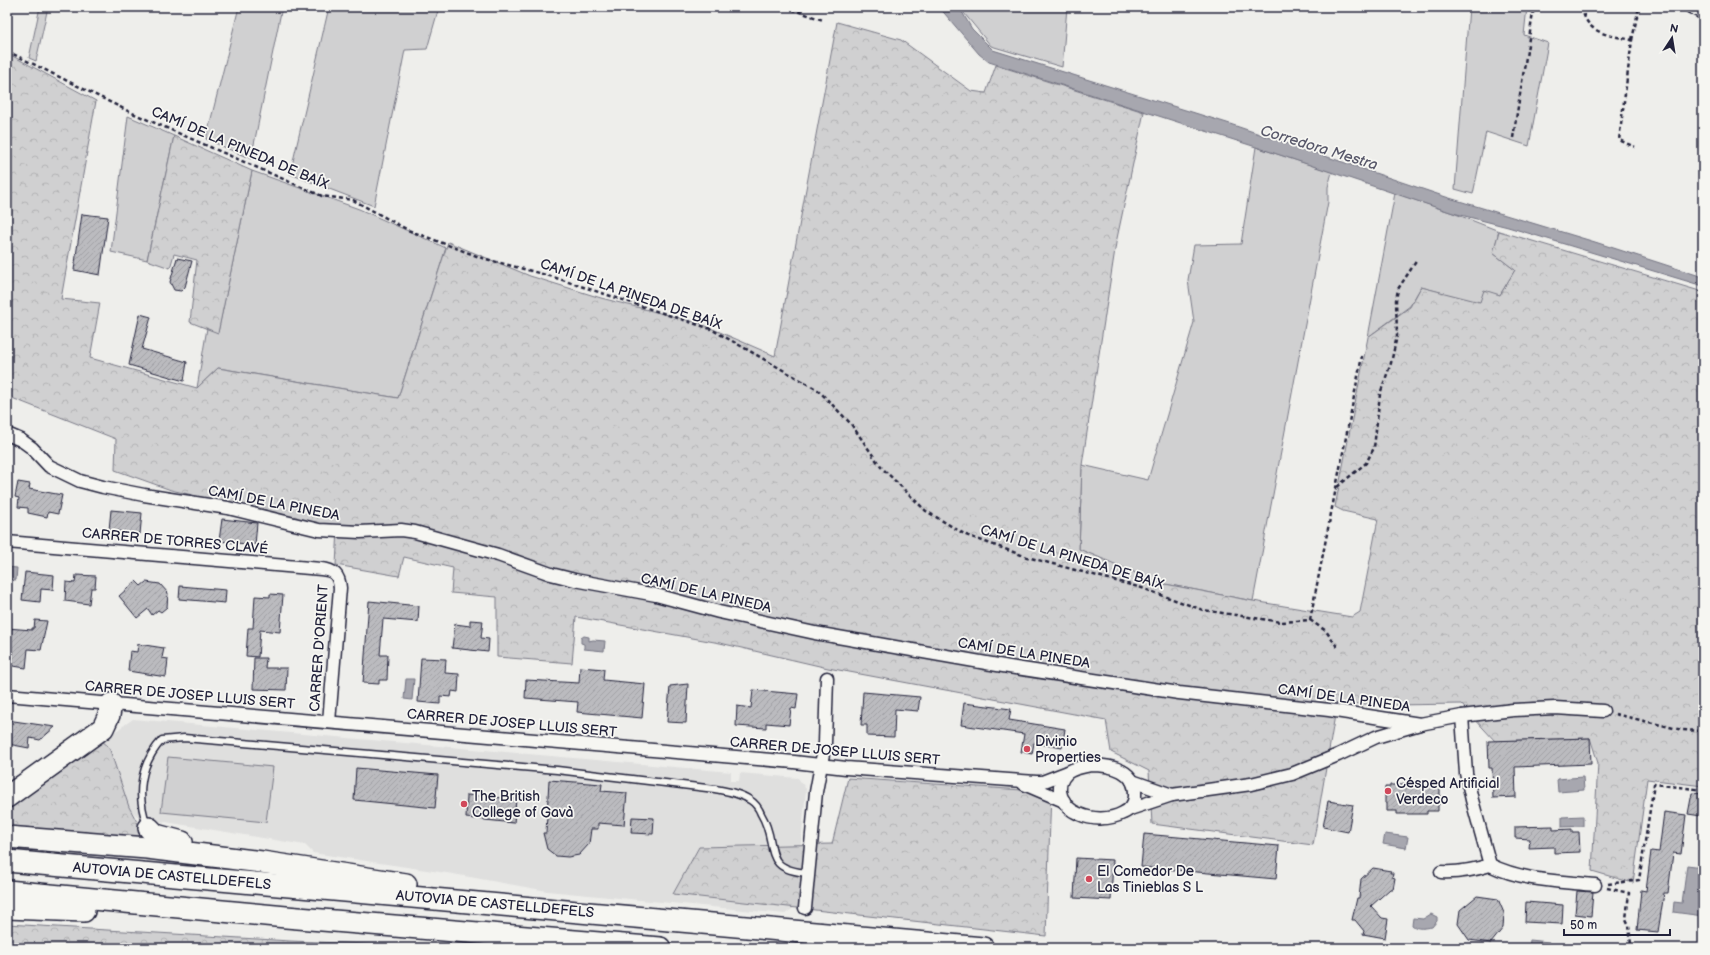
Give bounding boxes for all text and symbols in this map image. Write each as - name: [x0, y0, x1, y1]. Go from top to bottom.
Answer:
- north arrow: [1652, 18, 1692, 58]
- text: N: [1669, 21, 1679, 36]
- street label: CAMÍ DE LA PINEDA DE BAÍX: [149, 102, 332, 193]
- water label: Corredora Mestra: [1258, 121, 1380, 175]
- street label: CAMÍ DE LA PINEDA DE BAÍX: [538, 254, 724, 333]
- street label: CAMÍ DE LA PINEDA: [207, 481, 342, 524]
- street label: CAMÍ DE LA PINEDA DE BAÍX: [978, 520, 1166, 593]
- street label: CARRER DE TORRES CLAVÉ: [81, 523, 269, 558]
- street label: CAMÍ DE LA PINEDA: [639, 569, 774, 616]
- street label: CARRER D'ORIENT: [306, 583, 332, 712]
- street label: CAMÍ DE LA PINEDA: [957, 633, 1092, 672]
- street label: CARRER DE JOSEP LLUIS SERT: [84, 677, 296, 713]
- street label: CAMÍ DE LA PINEDA: [1277, 679, 1412, 716]
- street label: CARRER DE JOSEP LLUIS SERT: [406, 705, 618, 741]
- street label: CARRER DE JOSEP LLUIS SERT: [729, 733, 941, 769]
- place label: Divinio Properties: [1035, 733, 1101, 766]
- marker: Divinio Properties: [1022, 744, 1032, 754]
- place label: Césped Artificial Verdeco: [1396, 775, 1499, 808]
- marker: Césped Artificial Verdeco: [1383, 786, 1393, 796]
- place label: The British College of Gavà: [472, 788, 574, 821]
- marker: The British College of Gavà: [459, 799, 469, 809]
- street label: AUTOVIA DE CASTELLDEFELS: [72, 859, 272, 893]
- place label: El Comedor De Las Tinieblas S L: [1097, 863, 1203, 896]
- marker: El Comedor De Las Tinieblas S L: [1084, 874, 1094, 884]
- street label: AUTOVIA DE CASTELLDEFELS: [395, 887, 595, 921]
- scale bar: [1564, 911, 1670, 937]
- text: 50 m: [1570, 918, 1597, 933]

